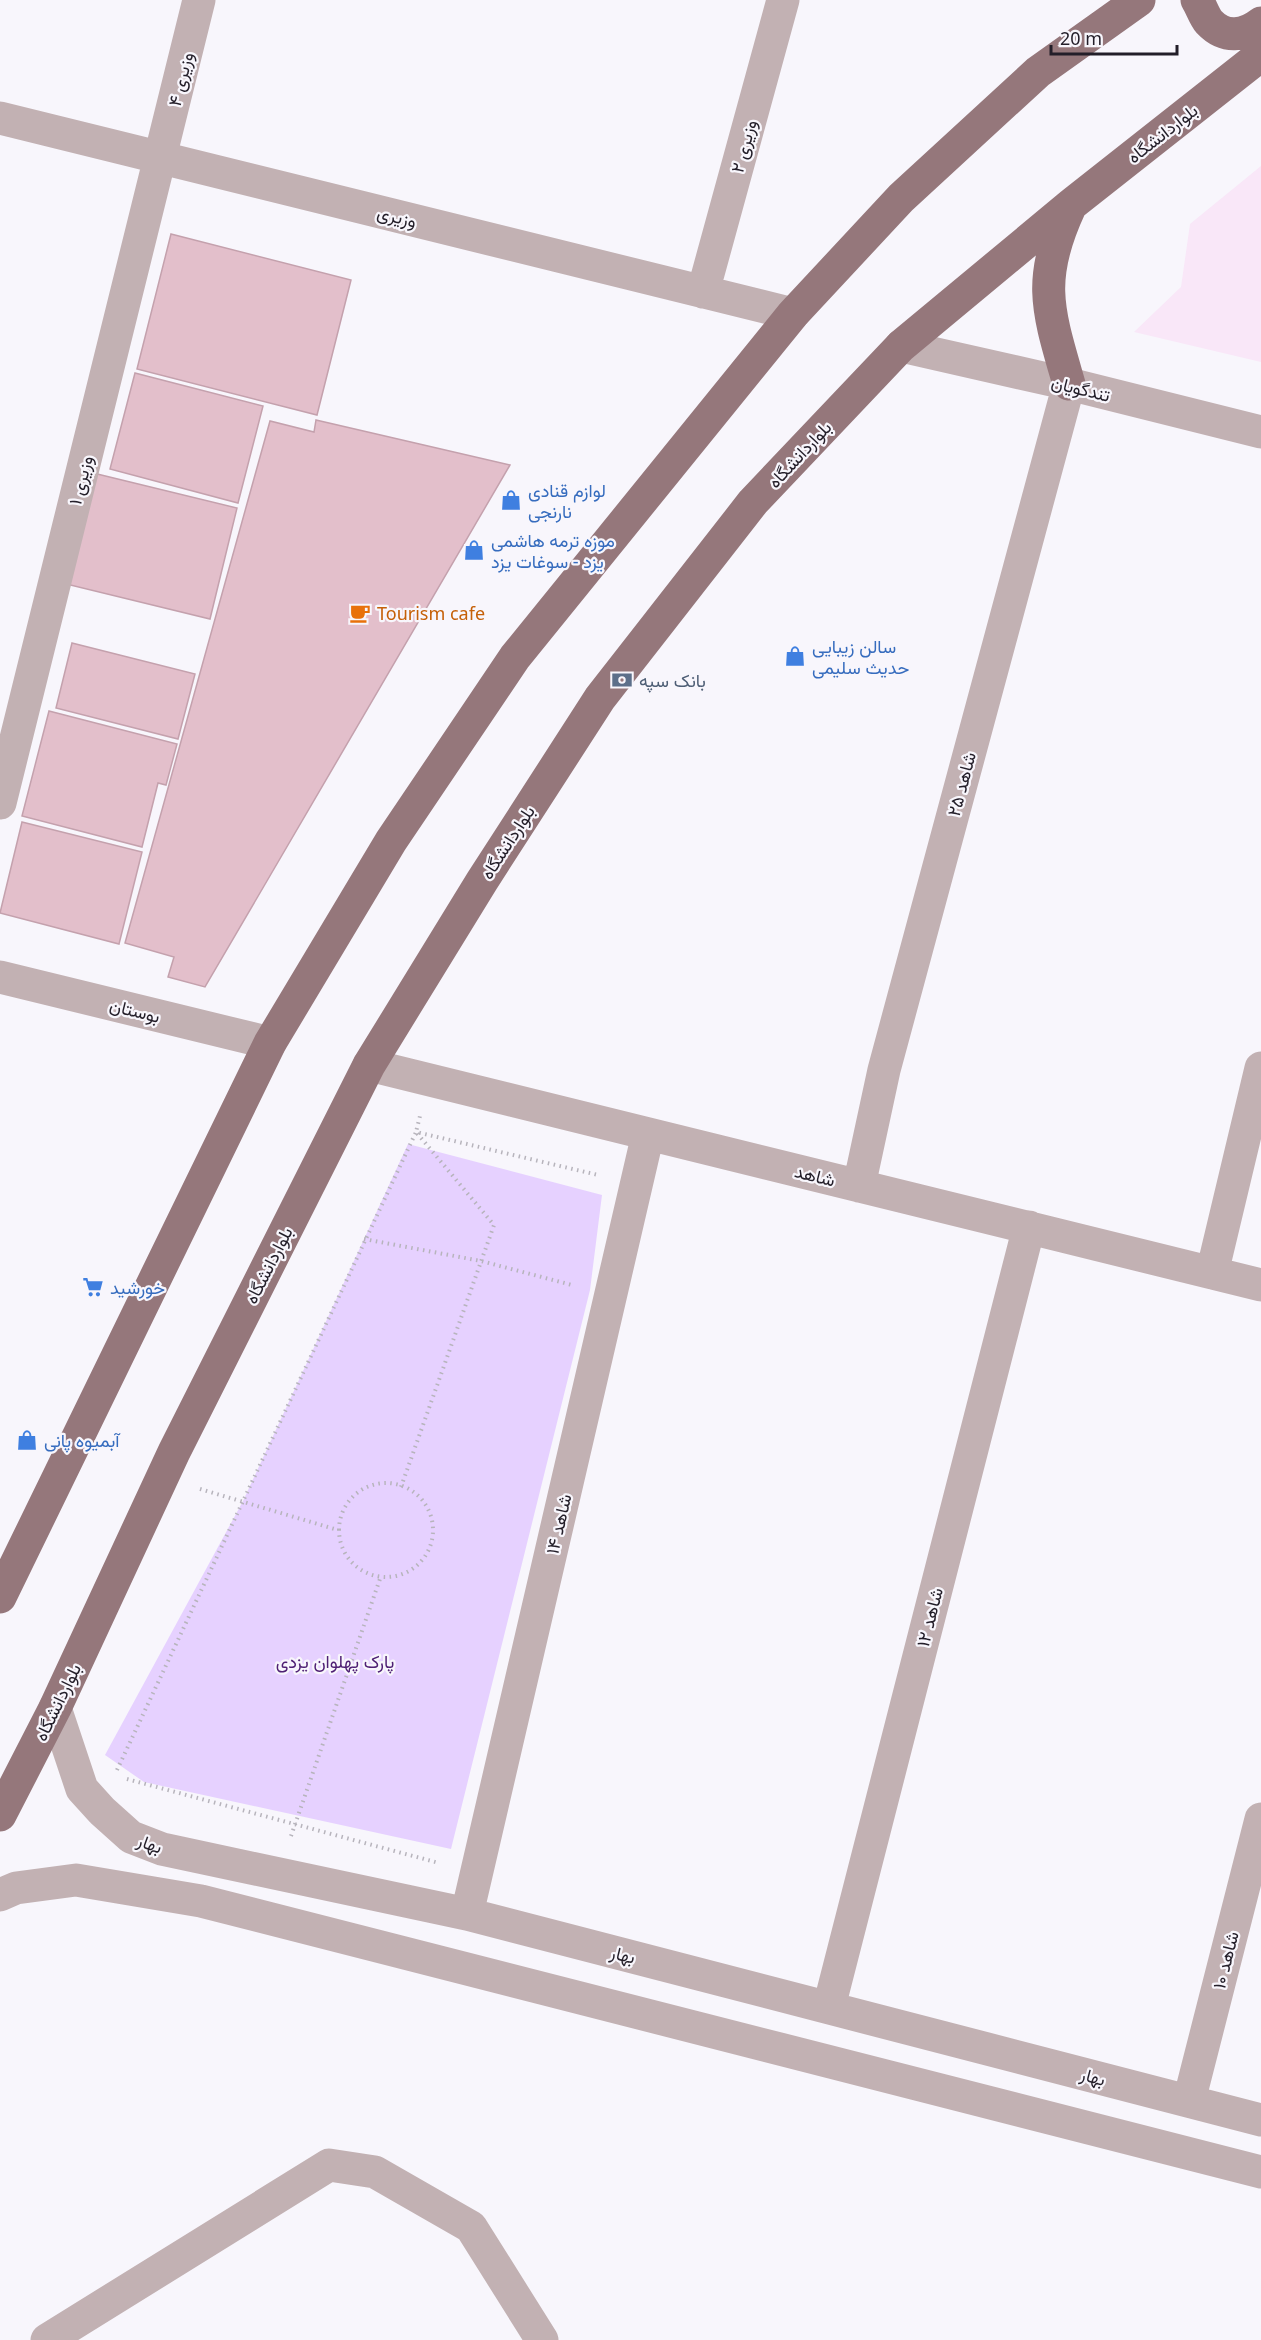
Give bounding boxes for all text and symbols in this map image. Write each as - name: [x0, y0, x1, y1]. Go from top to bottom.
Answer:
- scale bar: [1051, 18, 1177, 56]
- text: 20 m: [1060, 26, 1102, 50]
- street label: وزیری ۴: [162, 49, 198, 109]
- street label: بلواردانشگاه: [1122, 98, 1202, 168]
- street label: وزیری ۲: [724, 117, 762, 175]
- street label: وزیری: [375, 200, 419, 232]
- street label: تندگویان: [1049, 369, 1113, 407]
- street label: بلواردانشگاه: [762, 415, 836, 493]
- street label: وزیری ۱: [62, 453, 98, 507]
- place label: لوازم قنادی نارنجی: [528, 478, 606, 523]
- shop icon: لوازم قنادی نارنجی: [499, 488, 523, 512]
- place label: موزه ترمه هاشمی یزد - سوغات یزد: [491, 528, 615, 573]
- shop icon: موزه ترمه هاشمی یزد - سوغات یزد: [462, 538, 486, 562]
- cafe icon: Tourism cafe: [348, 601, 372, 625]
- place label: Tourism cafe: [377, 601, 485, 625]
- place label: سالن زیبایی حدیث سلیمی: [812, 634, 909, 679]
- shop icon: سالن زیبایی حدیث سلیمی: [783, 644, 807, 668]
- bank icon: بانک سپه: [610, 668, 634, 692]
- place label: بانک سپه: [639, 668, 706, 693]
- street label: شاهد ۲۵: [941, 749, 981, 819]
- street label: بلواردانشگاه: [474, 801, 540, 883]
- street label: بوستان: [107, 992, 163, 1028]
- street label: شاهد: [792, 1158, 838, 1192]
- street label: بلواردانشگاه: [238, 1222, 298, 1308]
- supermarket icon: خورشید: [81, 1275, 105, 1299]
- place label: خورشید: [110, 1275, 165, 1299]
- shop icon: آبمیوه پانی: [15, 1428, 39, 1452]
- place label: آبمیوه پانی: [44, 1428, 121, 1453]
- street label: شاهد ۱۴: [539, 1492, 577, 1556]
- street label: شاهد ۱۲: [910, 1585, 948, 1649]
- park label: پارک پهلوان یزدی: [276, 1649, 394, 1674]
- street label: بلواردانشگاه: [28, 1659, 86, 1745]
- street label: بهار: [133, 1827, 166, 1859]
- street label: شاهد ۱۰: [1206, 1929, 1244, 1991]
- street label: بهار: [607, 1939, 638, 1969]
- street label: بهار: [1077, 2061, 1108, 2091]

